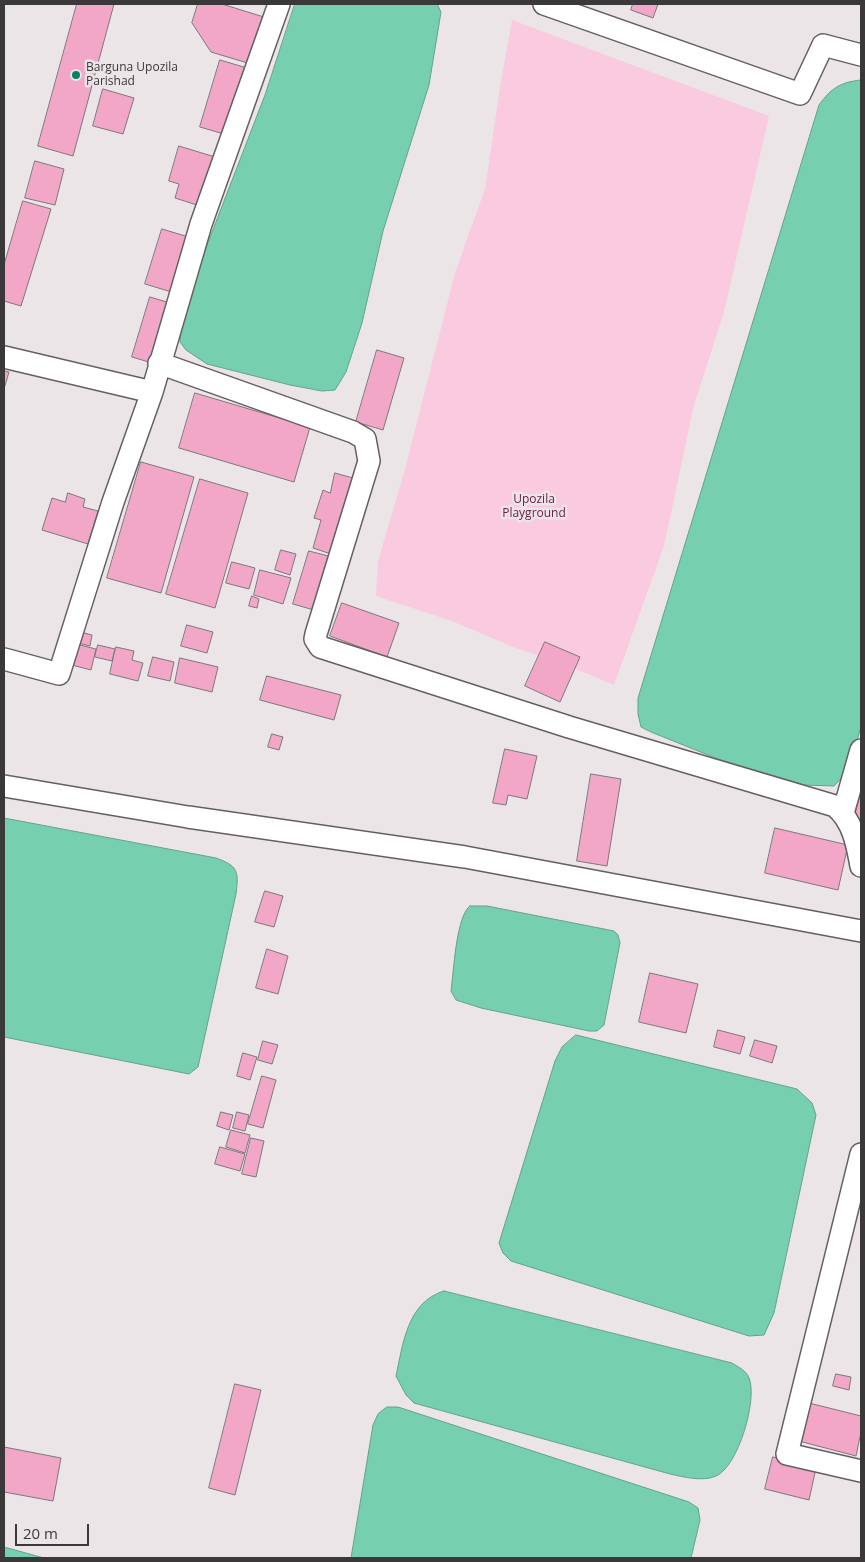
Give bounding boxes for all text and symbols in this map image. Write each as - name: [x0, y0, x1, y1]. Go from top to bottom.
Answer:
- place label: Barguna Upozila Parishad: [86, 61, 178, 89]
- marker: Barguna Upozila Parishad: [70, 69, 82, 81]
- park label: Upozila Playground: [502, 493, 566, 521]
- scale bar: [18, 1514, 91, 1546]
- text: 20 m: [23, 1523, 58, 1543]

